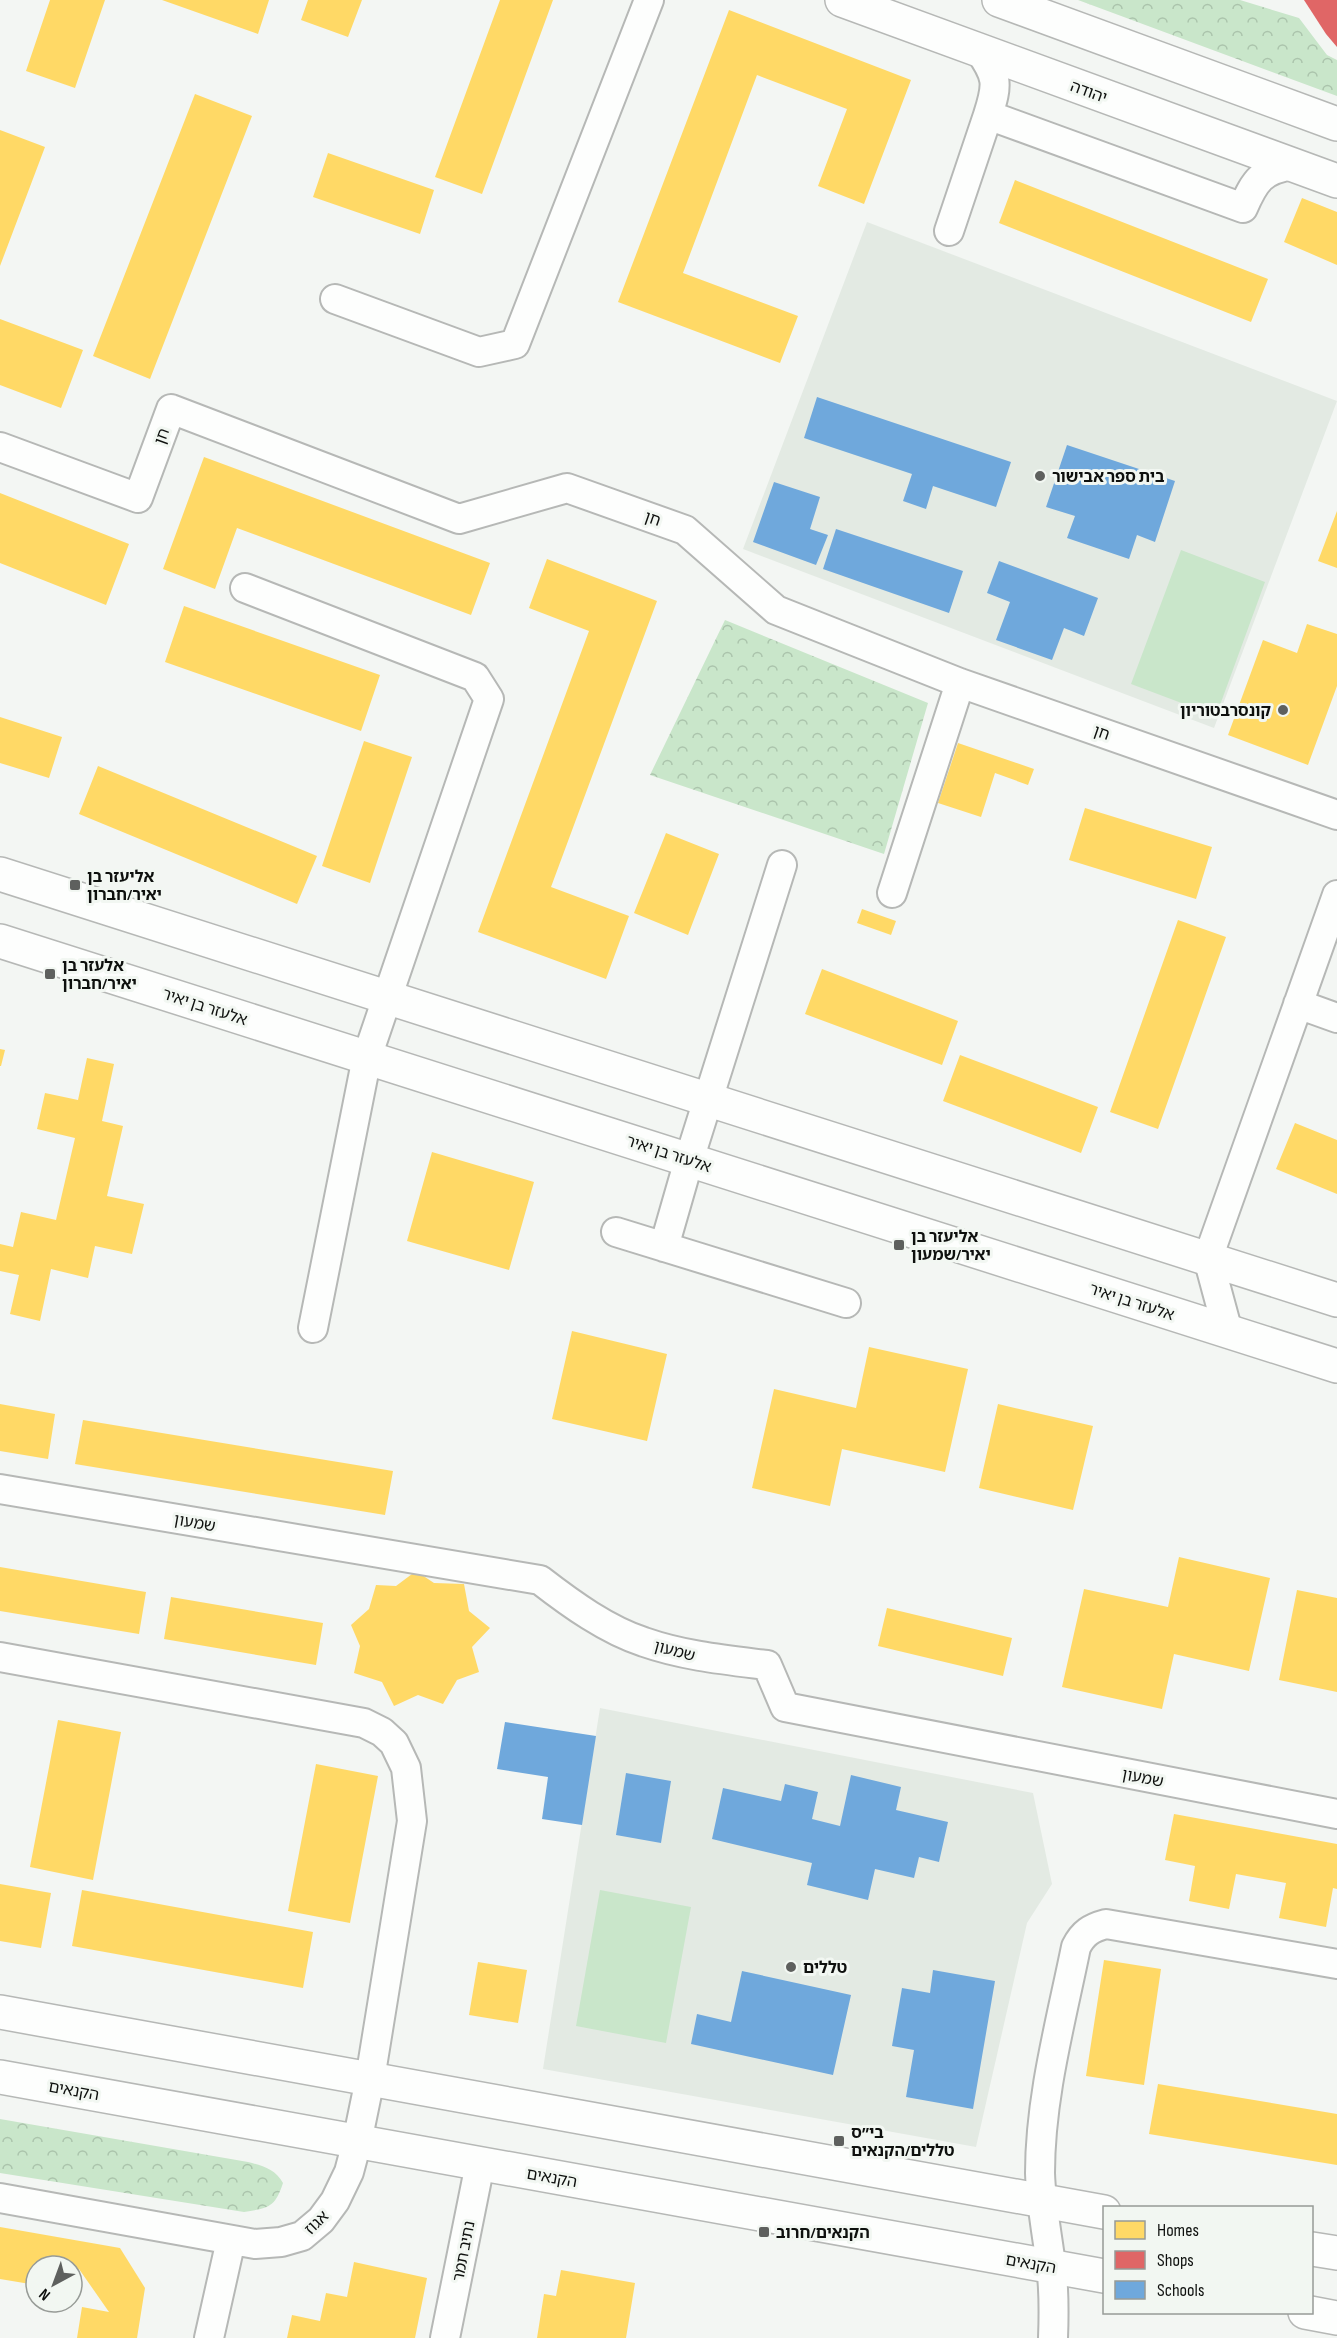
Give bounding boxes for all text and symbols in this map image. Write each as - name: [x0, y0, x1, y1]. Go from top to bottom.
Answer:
- street label: יהודה: [1068, 77, 1109, 108]
- street label: חן: [151, 426, 174, 447]
- place label: בית ספר אבישור: [1052, 468, 1165, 487]
- marker: בית ספר אבישור: [1033, 469, 1047, 483]
- street label: חן: [642, 508, 663, 531]
- place label: קונסרבטוריון: [1180, 702, 1272, 721]
- marker: קונסרבטוריון: [1276, 703, 1290, 717]
- street label: חן: [1091, 722, 1112, 745]
- place label: אליעזר בן יאיר/חברון: [87, 868, 162, 905]
- marker: אליעזר בן יאיר/חברון: [68, 878, 82, 892]
- place label: אלעזר בן יאיר/חברון: [62, 957, 137, 994]
- marker: אלעזר בן יאיר/חברון: [43, 967, 57, 981]
- street label: אלעזר בן יאיר: [160, 985, 249, 1030]
- street label: אלעזר בן יאיר: [624, 1132, 713, 1177]
- place label: אליעזר בן יאיר/שמעון: [911, 1228, 991, 1265]
- marker: אליעזר בן יאיר/שמעון: [892, 1238, 906, 1252]
- street label: אלעזר בן יאיר: [1087, 1280, 1176, 1325]
- street label: שמעון: [173, 1510, 217, 1536]
- street label: שמעון: [652, 1637, 697, 1666]
- street label: שמעון: [1120, 1765, 1165, 1792]
- place label: טללים: [803, 1959, 847, 1978]
- marker: טללים: [784, 1960, 798, 1974]
- street label: הקנאים: [47, 2078, 101, 2105]
- place label: בי״ס טללים/הקנאים: [851, 2124, 955, 2161]
- marker: בי״ס טללים/הקנאים: [832, 2134, 846, 2148]
- street label: הקנאים: [525, 2165, 579, 2192]
- legend: [1103, 2206, 1313, 2314]
- street label: אגוז: [301, 2207, 333, 2239]
- street label: נתיב תמר: [449, 2219, 480, 2283]
- text: Homes: [1157, 2220, 1199, 2241]
- place label: הקנאים/חרוב: [776, 2224, 870, 2243]
- marker: הקנאים/חרוב: [757, 2225, 771, 2239]
- text: Shops: [1157, 2250, 1194, 2271]
- street label: הקנאים: [1004, 2251, 1058, 2278]
- north arrow: [24, 2254, 84, 2314]
- text: Schools: [1157, 2280, 1204, 2301]
- text: N: [36, 2284, 55, 2304]

